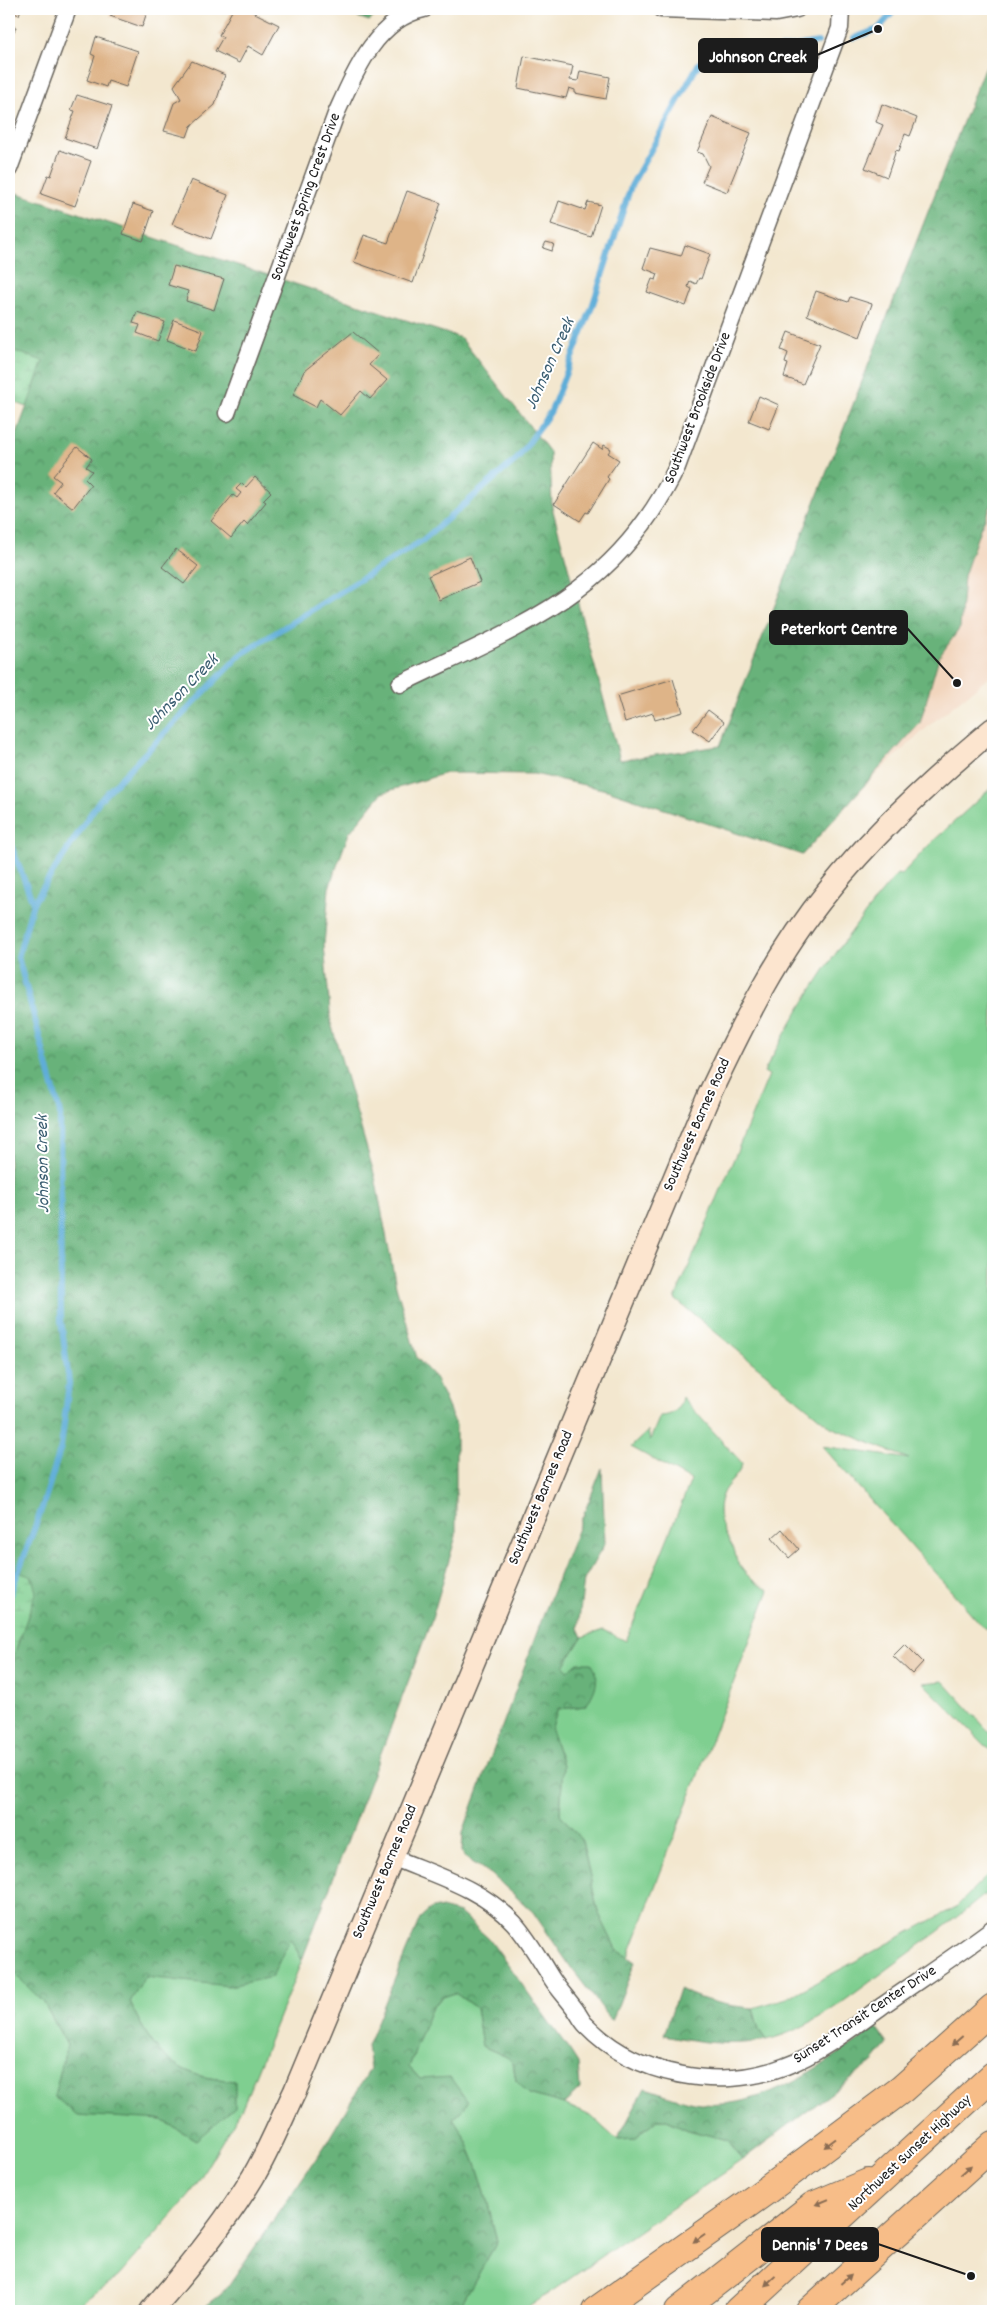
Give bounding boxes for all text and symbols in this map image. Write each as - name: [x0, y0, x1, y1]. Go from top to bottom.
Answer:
- callout: Johnson Creek: [699, 39, 817, 72]
- text: Johnson Creek: [709, 46, 808, 71]
- street label: Southwest Spring Crest Drive: [265, 110, 347, 284]
- water label: Johnson Creek: [520, 313, 583, 414]
- street label: Southwest Brookside Drive: [658, 329, 738, 487]
- callout: Peterkort Centre: [770, 611, 907, 644]
- text: Peterkort Centre: [781, 618, 897, 643]
- water label: Johnson Creek: [139, 648, 226, 737]
- street label: Southwest Barnes Road: [657, 1055, 737, 1195]
- water label: Johnson Creek: [31, 1113, 57, 1213]
- street label: Southwest Barnes Road: [502, 1427, 580, 1569]
- street label: Southwest Barnes Road: [346, 1801, 424, 1943]
- street label: Sunset Transit Center Drive: [789, 1960, 941, 2070]
- one-way arrow: [951, 2035, 963, 2047]
- street label: Northwest Sunset Highway: [843, 2089, 978, 2217]
- one-way arrow: [824, 2137, 837, 2148]
- one-way arrow: [960, 2164, 973, 2175]
- one-way arrow: [814, 2199, 829, 2207]
- callout: Dennis' 7 Dees: [762, 2228, 878, 2261]
- one-way arrow: [692, 2233, 706, 2243]
- text: Dennis' 7 Dees: [772, 2234, 868, 2259]
- one-way arrow: [839, 2273, 852, 2284]
- one-way arrow: [764, 2276, 776, 2287]

